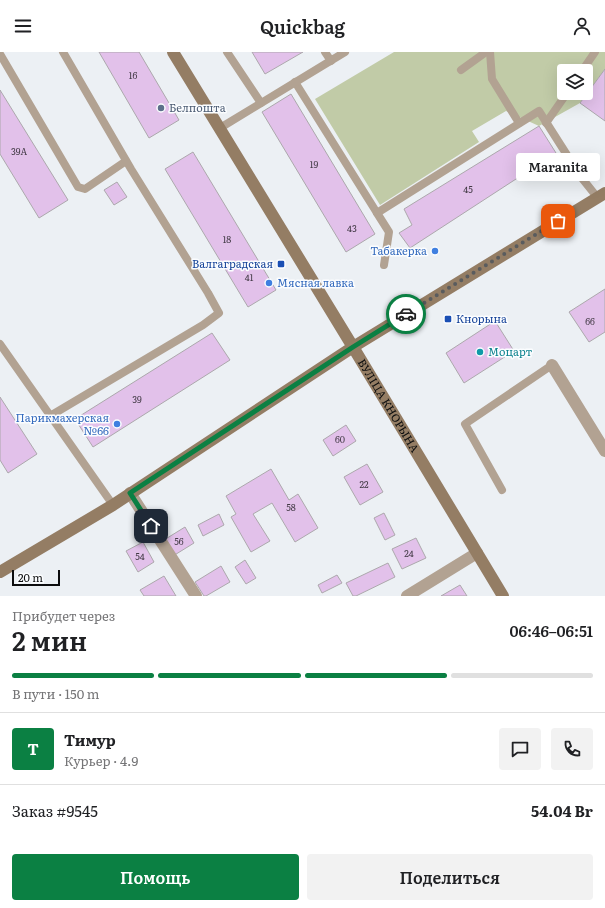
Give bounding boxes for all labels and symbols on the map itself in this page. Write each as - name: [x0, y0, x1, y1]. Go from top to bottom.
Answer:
- house number: 16: [129, 68, 137, 82]
- place label: Белпошта: [169, 99, 226, 115]
- marker: Белпошта: [156, 103, 166, 113]
- house number: 39А: [11, 144, 27, 158]
- callout: Maranita: [516, 153, 600, 181]
- house number: 19: [310, 157, 318, 171]
- house number: 45: [463, 182, 473, 196]
- pin: [541, 204, 575, 238]
- house number: 43: [347, 221, 357, 235]
- house number: 18: [223, 232, 231, 246]
- place label: Табакерка: [370, 242, 427, 258]
- marker: Табакерка: [430, 246, 440, 256]
- place label: Валгаградская: [192, 255, 273, 271]
- marker: Валгаградская: [276, 259, 286, 269]
- house number: 41: [245, 270, 254, 284]
- place label: Мясная лавка: [277, 274, 354, 290]
- marker: Мясная лавка: [264, 278, 274, 288]
- courier: [386, 294, 426, 334]
- place label: Кнорына: [456, 310, 507, 326]
- marker: Кнорына: [443, 314, 453, 324]
- house number: 66: [585, 314, 595, 328]
- place label: Моцарт: [488, 343, 533, 359]
- marker: Моцарт: [475, 347, 485, 357]
- street label: ВУЛІЦА КНОРЫНА: [355, 355, 424, 455]
- house number: 39: [132, 392, 142, 406]
- place label: Парикмахерская №66: [15, 409, 109, 438]
- marker: Парикмахерская №66: [112, 419, 122, 429]
- house number: 60: [335, 432, 345, 446]
- house number: 22: [359, 477, 369, 491]
- house number: 58: [286, 500, 296, 514]
- pin: [134, 509, 168, 543]
- house number: 56: [174, 534, 184, 548]
- house number: 24: [404, 546, 414, 560]
- house number: 54: [135, 549, 145, 563]
- scale bar: [12, 568, 60, 587]

